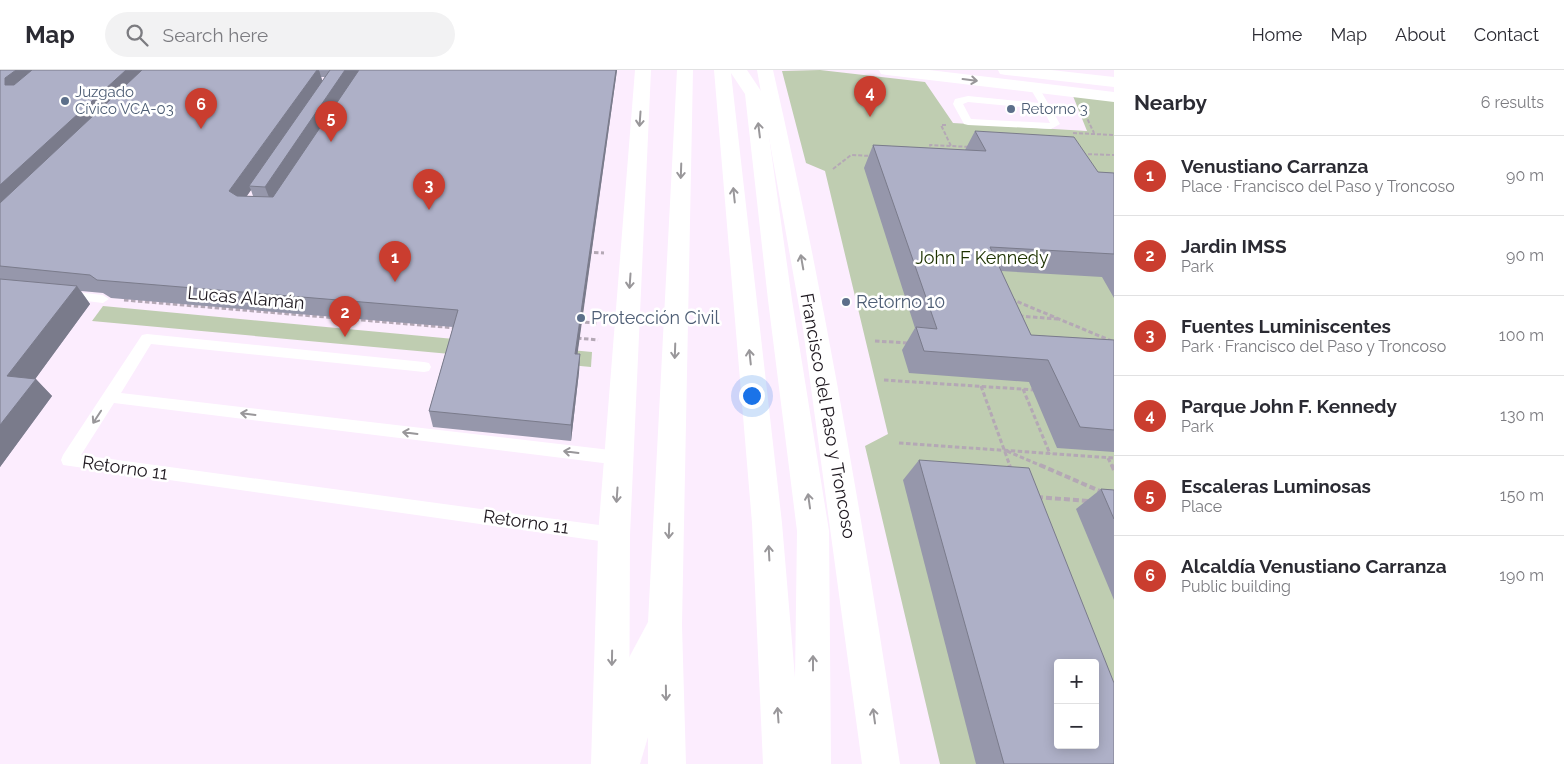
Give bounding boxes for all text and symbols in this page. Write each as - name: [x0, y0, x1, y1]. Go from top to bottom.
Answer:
- search box: [105, 12, 455, 57]
- text: Map: [25, 20, 75, 49]
- icon: search: [123, 21, 151, 49]
- text: Search here: [163, 24, 268, 46]
- text: Home: [1251, 24, 1302, 45]
- text: Map: [1330, 24, 1367, 45]
- text: About: [1395, 24, 1446, 45]
- text: Contact: [1474, 24, 1539, 45]
- one-way arrow: [962, 75, 978, 85]
- pin: 4: [854, 76, 886, 117]
- place label: Juzgado Cívico VCA-03: [75, 83, 174, 118]
- pin: 6: [185, 88, 217, 129]
- text: Nearby: [1134, 90, 1207, 115]
- text: 6 results: [1481, 93, 1544, 112]
- marker: Juzgado Cívico VCA-03: [59, 95, 71, 107]
- place label: Retorno 3: [1021, 100, 1088, 118]
- pin: 5: [315, 101, 347, 142]
- marker: Retorno 3: [1005, 103, 1017, 115]
- one-way arrow: [635, 110, 644, 126]
- one-way arrow: [754, 122, 764, 138]
- text: Venustiano Carranza: [1181, 155, 1368, 177]
- one-way arrow: [676, 162, 686, 179]
- text: 1: [1146, 166, 1154, 185]
- text: 90 m: [1506, 166, 1544, 185]
- pin: 3: [413, 169, 445, 210]
- text: Place · Francisco del Paso y Troncoso: [1181, 177, 1455, 196]
- one-way arrow: [729, 187, 739, 203]
- text: Jardin IMSS: [1181, 235, 1287, 257]
- pin: 1: [379, 241, 411, 282]
- text: 2: [1145, 246, 1155, 265]
- text: 90 m: [1506, 246, 1544, 265]
- park label: John F Kennedy: [915, 247, 1049, 268]
- one-way arrow: [796, 254, 806, 270]
- text: Park: [1181, 257, 1214, 276]
- one-way arrow: [625, 273, 634, 289]
- street label: Lucas Alamán: [187, 282, 305, 313]
- street label: Francisco del Paso y Troncoso: [797, 291, 861, 541]
- place label: Retorno 10: [856, 291, 945, 312]
- pin: 2: [329, 296, 361, 337]
- marker: Retorno 10: [840, 296, 852, 308]
- place label: Protección Civil: [591, 307, 719, 328]
- marker: Protección Civil: [575, 312, 587, 324]
- text: Fuentes Luminiscentes: [1181, 315, 1391, 337]
- text: 3: [1146, 326, 1154, 345]
- text: 100 m: [1499, 326, 1544, 345]
- text: Park · Francisco del Paso y Troncoso: [1181, 337, 1446, 356]
- one-way arrow: [670, 342, 680, 359]
- one-way arrow: [746, 349, 755, 365]
- your location: [739, 383, 765, 409]
- text: Parque John F. Kennedy: [1181, 395, 1397, 417]
- text: 4: [1145, 406, 1155, 425]
- text: 130 m: [1500, 406, 1544, 425]
- one-way arrow: [241, 408, 257, 418]
- one-way arrow: [92, 409, 102, 423]
- text: Park: [1181, 417, 1214, 436]
- one-way arrow: [402, 428, 418, 438]
- one-way arrow: [563, 447, 579, 457]
- street label: Retorno 11: [81, 451, 169, 484]
- text: Escaleras Luminosas: [1181, 475, 1371, 497]
- text: 5: [1146, 486, 1154, 505]
- text: 150 m: [1500, 486, 1544, 505]
- one-way arrow: [612, 487, 621, 503]
- one-way arrow: [804, 493, 814, 509]
- text: Place: [1181, 497, 1222, 516]
- street label: Retorno 11: [482, 505, 570, 538]
- one-way arrow: [664, 523, 673, 539]
- one-way arrow: [764, 545, 773, 561]
- text: Alcaldía Venustiano Carranza: [1181, 555, 1447, 577]
- text: 6: [1145, 566, 1155, 585]
- text: 190 m: [1499, 566, 1544, 585]
- text: Public building: [1181, 577, 1291, 596]
- one-way arrow: [607, 650, 617, 666]
- one-way arrow: [808, 655, 818, 672]
- map controls: [1054, 659, 1099, 749]
- button: +: [1054, 659, 1099, 704]
- one-way arrow: [661, 685, 671, 701]
- button: −: [1054, 704, 1099, 749]
- one-way arrow: [774, 708, 783, 724]
- one-way arrow: [869, 708, 879, 724]

